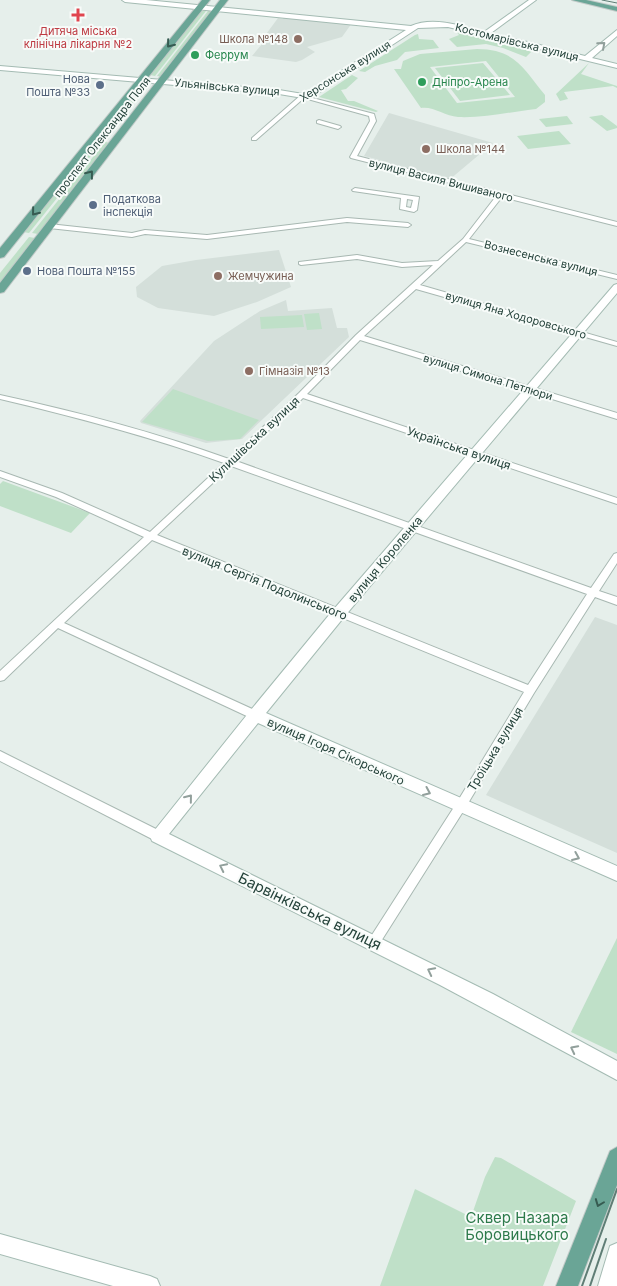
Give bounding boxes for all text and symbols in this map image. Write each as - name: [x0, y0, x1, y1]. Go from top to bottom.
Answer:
- marker: Дитяча міська клінічна лікарня №2: [71, 8, 85, 22]
- street label: Костомарівська вулиця: [454, 20, 580, 64]
- place label: Дитяча міська клінічна лікарня №2: [24, 24, 132, 51]
- place label: Школа №148: [219, 32, 288, 46]
- marker: Школа №148: [292, 33, 304, 45]
- street label: Херсонська вулиця: [297, 37, 393, 105]
- one-way arrow: [166, 39, 175, 48]
- one-way arrow: [596, 42, 605, 51]
- place label: Феррум: [205, 48, 248, 62]
- marker: Феррум: [189, 49, 201, 61]
- place label: Нова Пошта №33: [26, 72, 90, 99]
- street label: проспект Олександра Поля: [51, 74, 153, 200]
- street label: Ульянівська вулиця: [174, 75, 280, 99]
- place label: Дніпро-Арена: [432, 75, 508, 89]
- marker: Дніпро-Арена: [416, 76, 428, 88]
- marker: Нова Пошта №33: [94, 79, 106, 91]
- place label: Школа №144: [436, 142, 505, 156]
- marker: Школа №144: [420, 143, 432, 155]
- street label: вулиця Василя Вишиваного: [367, 155, 515, 205]
- one-way arrow: [84, 170, 93, 180]
- place label: Податкова інспекція: [103, 192, 161, 219]
- marker: Податкова інспекція: [87, 199, 99, 211]
- one-way arrow: [33, 206, 41, 215]
- street label: Вознесенська вулиця: [483, 237, 599, 279]
- place label: Нова Пошта №155: [37, 264, 136, 278]
- marker: Нова Пошта №155: [21, 265, 33, 277]
- place label: Жемчужина: [228, 269, 294, 283]
- marker: Жемчужина: [212, 270, 224, 282]
- street label: вулиця Яна Ходоровського: [444, 288, 589, 342]
- street label: вулиця Симона Петлюри: [422, 351, 554, 403]
- place label: Гімназія №13: [259, 364, 330, 378]
- marker: Гімназія №13: [243, 365, 255, 377]
- street label: Кулишівська вулиця: [206, 393, 302, 485]
- street label: Українська вулиця: [405, 423, 513, 473]
- street label: вулиця Короленка: [345, 513, 425, 605]
- street label: вулиця Сергія Подолинського: [180, 543, 350, 623]
- street label: Троїцька вулиця: [464, 704, 526, 794]
- street label: вулиця Ігоря Сікорського: [265, 714, 407, 788]
- one-way arrow: [422, 786, 431, 797]
- one-way arrow: [183, 794, 192, 803]
- one-way arrow: [571, 850, 580, 861]
- one-way arrow: [219, 863, 228, 874]
- street label: Барвінківська вулиця: [235, 868, 385, 954]
- one-way arrow: [427, 967, 436, 977]
- one-way arrow: [570, 1045, 579, 1055]
- one-way arrow: [595, 1198, 606, 1207]
- park label: Сквер Назара Боровицького: [465, 1208, 569, 1244]

